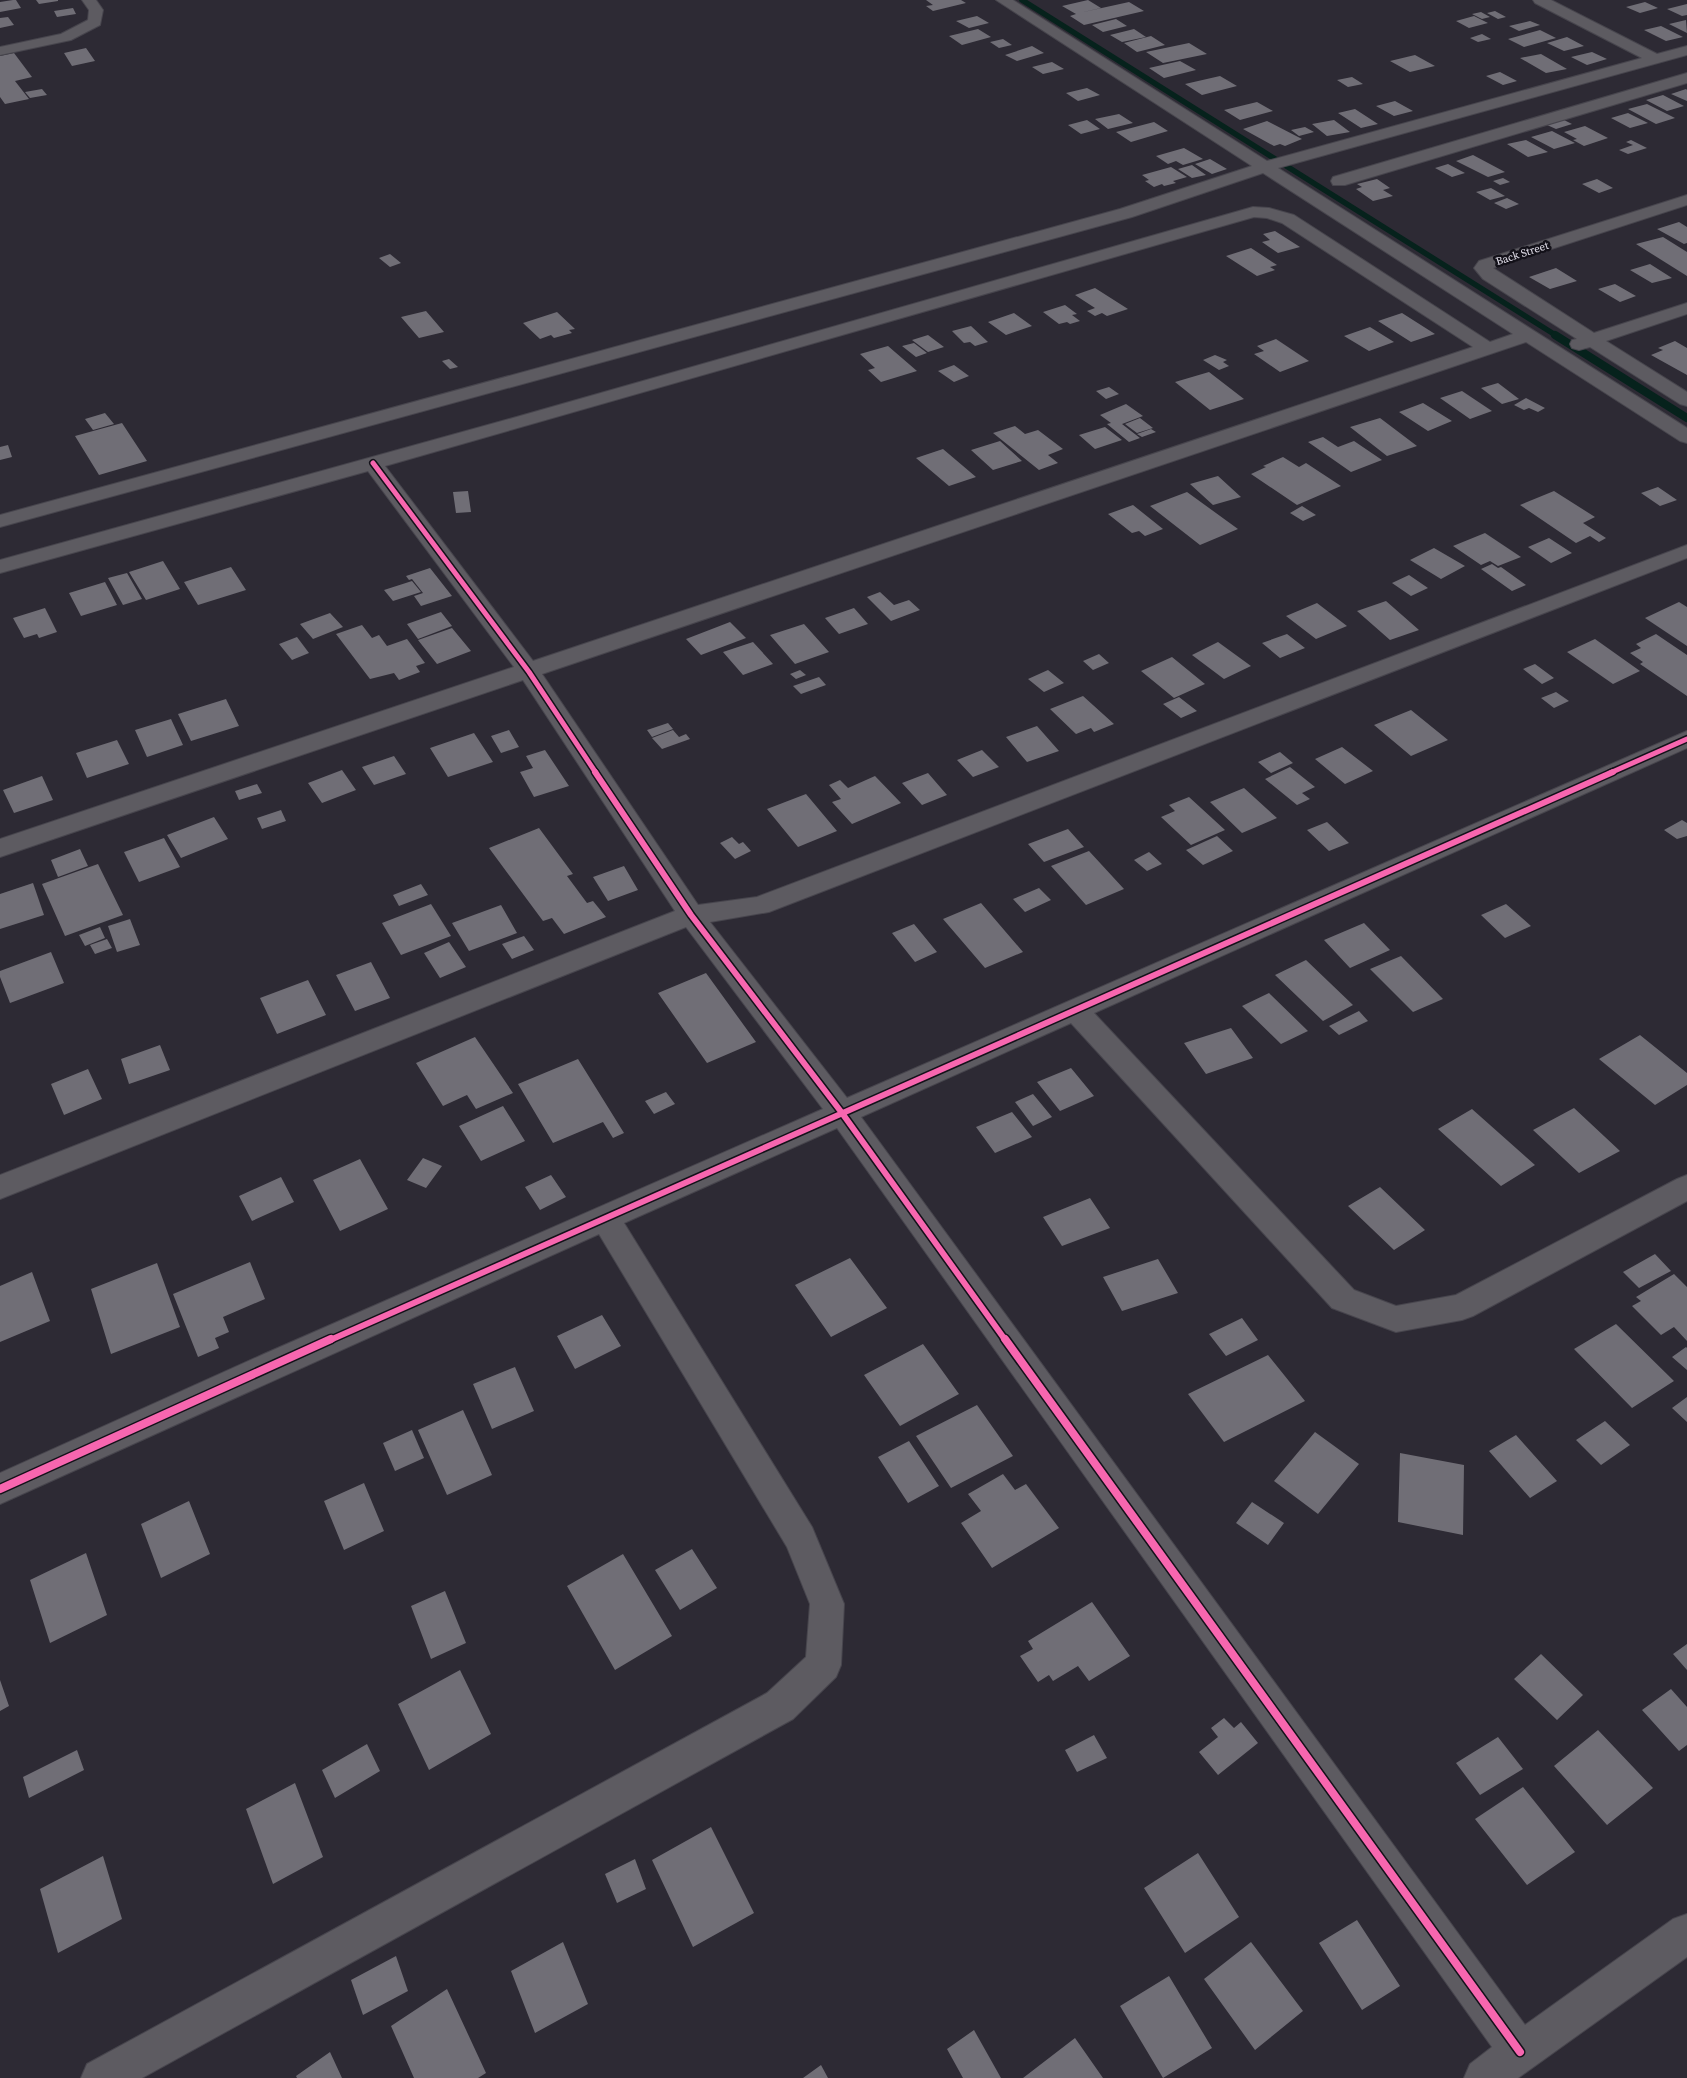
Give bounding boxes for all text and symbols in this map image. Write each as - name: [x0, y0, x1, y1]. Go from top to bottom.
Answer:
- street label: Back Street: [1494, 238, 1551, 269]

